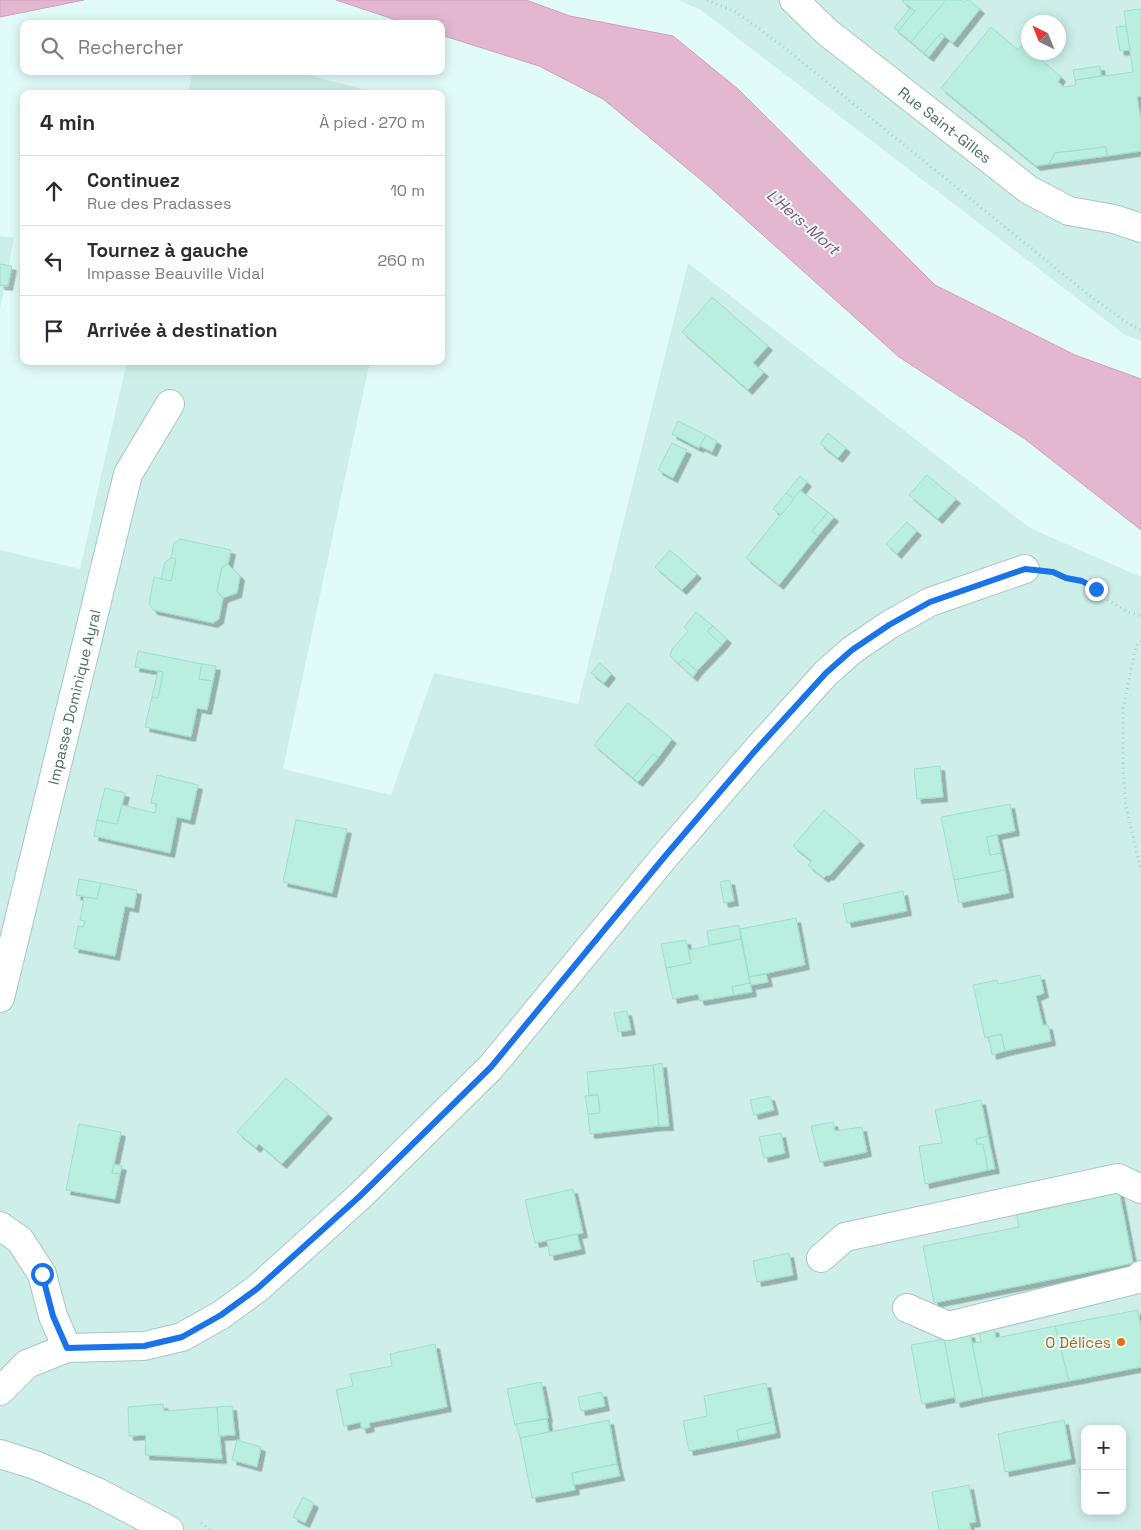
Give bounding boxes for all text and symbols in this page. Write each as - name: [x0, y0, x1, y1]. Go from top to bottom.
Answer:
- north arrow: [1021, 15, 1066, 60]
- search box: [20, 20, 445, 75]
- icon: search: [38, 34, 66, 62]
- text: Rechercher: [78, 35, 184, 60]
- street label: Rue Saint-Gilles: [895, 82, 996, 167]
- text: 4 min: [40, 109, 95, 136]
- text: À pied · 270 m: [319, 112, 425, 133]
- text: Continuez: [87, 168, 180, 193]
- icon: ahead: [40, 177, 68, 205]
- text: 10 m: [390, 180, 425, 201]
- water label: L'Hers-Mort: [762, 185, 845, 260]
- text: Rue des Pradasses: [87, 193, 231, 214]
- text: Tournez à gauche: [87, 238, 249, 263]
- icon: left: [40, 247, 68, 275]
- text: 260 m: [377, 250, 425, 271]
- text: Impasse Beauville Vidal: [87, 263, 264, 284]
- icon: arrive: [40, 317, 68, 345]
- text: Arrivée à destination: [87, 318, 277, 343]
- route end: [1085, 578, 1108, 601]
- street label: Impasse Dominique Ayral: [43, 607, 104, 786]
- route start: [31, 1263, 54, 1286]
- place label: O Délices: [1045, 1333, 1111, 1352]
- marker: O Délices: [1115, 1336, 1127, 1348]
- map controls: [1081, 1425, 1126, 1515]
- button: +: [1081, 1425, 1126, 1470]
- button: −: [1081, 1470, 1126, 1515]

